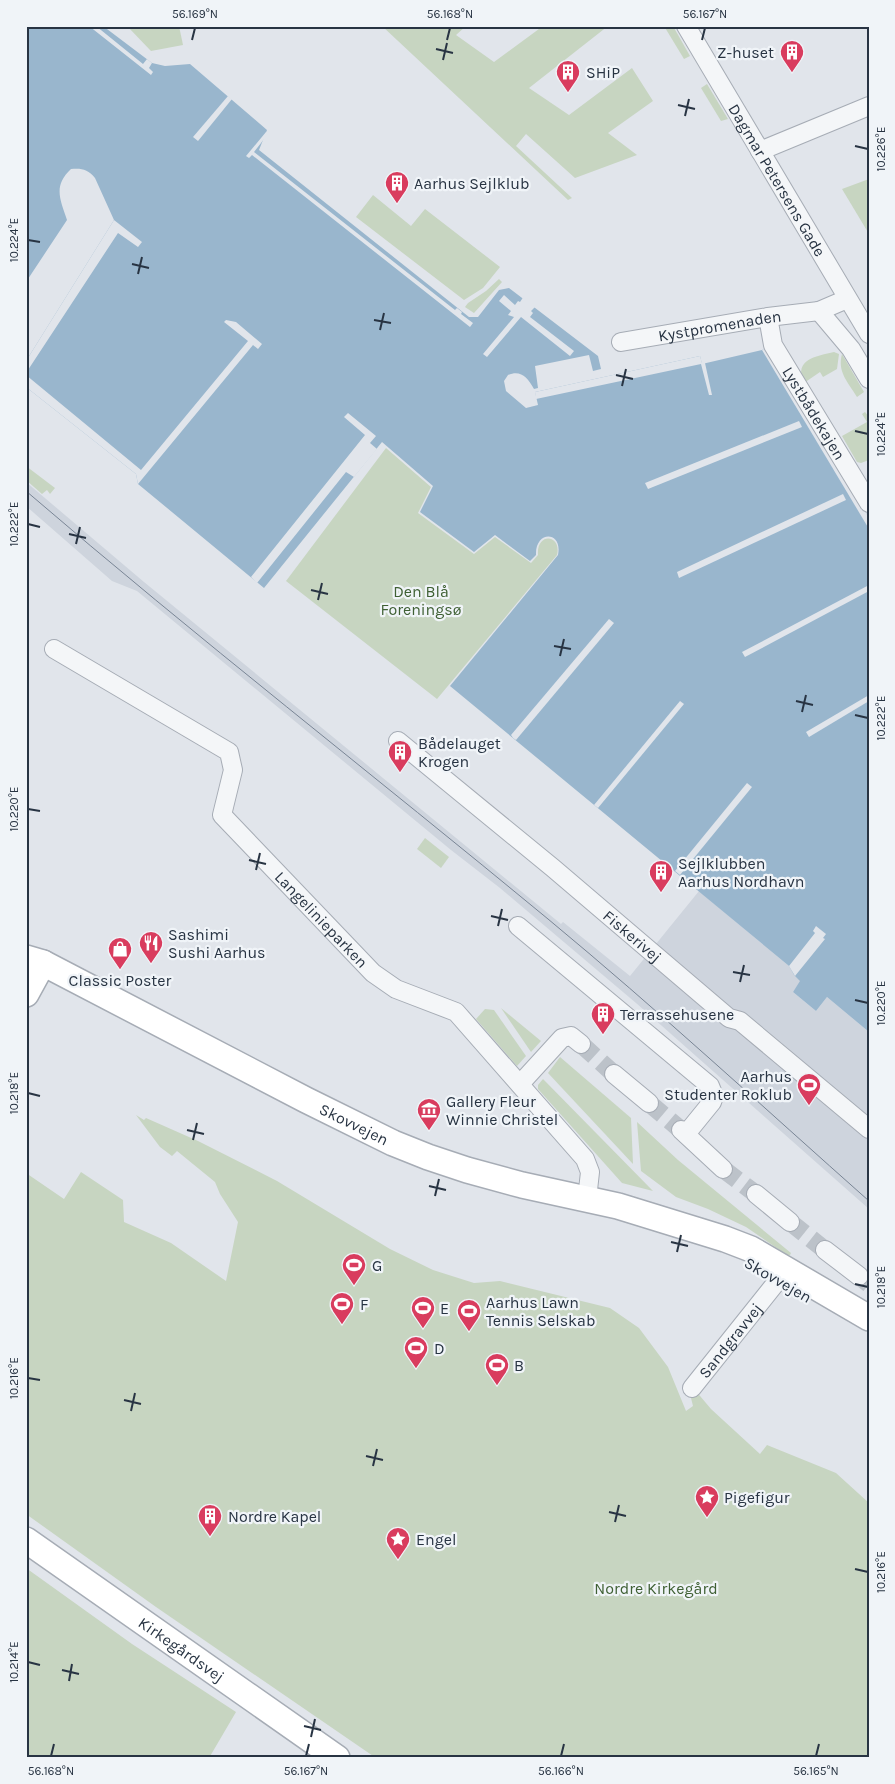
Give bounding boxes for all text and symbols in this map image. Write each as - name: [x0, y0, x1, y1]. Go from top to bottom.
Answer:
- text: 56.169°N: [172, 7, 218, 21]
- text: 56.168°N: [427, 7, 473, 21]
- text: 56.167°N: [683, 7, 727, 21]
- building icon: Z-huset: [779, 39, 805, 73]
- place label: Z-huset: [717, 43, 774, 62]
- building icon: SHiP: [555, 59, 581, 93]
- place label: SHiP: [586, 63, 620, 82]
- street label: Dagmar Petersens Gade: [725, 100, 830, 260]
- text: 10.226°E: [874, 127, 888, 171]
- building icon: Aarhus Sejlklub: [384, 170, 410, 204]
- place label: Aarhus Sejlklub: [414, 174, 529, 193]
- text: 10.224°E: [7, 218, 21, 262]
- street label: Kystpromenaden: [657, 306, 782, 345]
- street label: Lystbådekajen: [779, 363, 850, 463]
- text: 10.224°E: [874, 412, 888, 456]
- text: 10.222°E: [7, 502, 21, 546]
- park label: Den Blå Foreningsø: [381, 582, 462, 619]
- text: 10.222°E: [874, 696, 888, 740]
- place label: Bådelauget Krogen: [418, 734, 501, 771]
- building icon: Bådelauget Krogen: [387, 739, 413, 773]
- text: 10.220°E: [7, 786, 21, 832]
- place label: Sejlklubben Aarhus Nordhavn: [678, 854, 804, 891]
- building icon: Sejlklubben Aarhus Nordhavn: [648, 859, 674, 893]
- street label: Langelinieparken: [271, 867, 372, 971]
- street label: Fiskerivej: [600, 906, 666, 966]
- place label: Sashimi Sushi Aarhus: [168, 925, 266, 962]
- restaurant icon: Sashimi Sushi Aarhus: [138, 930, 164, 964]
- shop icon: Classic Poster: [107, 936, 133, 970]
- place label: Classic Poster: [69, 971, 172, 990]
- text: 10.220°E: [874, 980, 888, 1026]
- building icon: Terrassehusene: [590, 1001, 616, 1035]
- place label: Terrassehusene: [620, 1005, 734, 1024]
- place label: Aarhus Studenter Roklub: [664, 1067, 792, 1104]
- text: 10.218°E: [7, 1072, 21, 1114]
- sports icon: Aarhus Studenter Roklub: [796, 1072, 822, 1106]
- place label: Gallery Fleur Winnie Christel: [446, 1092, 558, 1129]
- museum icon: Gallery Fleur Winnie Christel: [416, 1097, 442, 1131]
- street label: Skovvejen: [316, 1099, 392, 1149]
- sports icon: G: [341, 1252, 367, 1286]
- street label: Skovvejen: [741, 1253, 815, 1307]
- place label: G: [372, 1256, 382, 1275]
- text: 10.218°E: [874, 1266, 888, 1308]
- sports icon: F: [329, 1291, 355, 1325]
- place label: Aarhus Lawn Tennis Selskab: [486, 1293, 595, 1330]
- place label: F: [360, 1295, 368, 1314]
- sports icon: E: [410, 1295, 436, 1329]
- sports icon: Aarhus Lawn Tennis Selskab: [456, 1298, 482, 1332]
- place label: E: [440, 1299, 449, 1318]
- street label: Sandgravvej: [694, 1299, 766, 1382]
- sports icon: D: [403, 1335, 429, 1369]
- place label: D: [434, 1339, 445, 1358]
- sports icon: B: [484, 1352, 510, 1386]
- place label: B: [514, 1356, 524, 1375]
- text: 10.216°E: [7, 1357, 21, 1399]
- place icon: Pigefigur: [694, 1484, 720, 1518]
- place label: Pigefigur: [724, 1488, 790, 1507]
- building icon: Nordre Kapel: [197, 1503, 223, 1537]
- place label: Nordre Kapel: [228, 1507, 321, 1526]
- place icon: Engel: [385, 1526, 411, 1560]
- place label: Engel: [416, 1530, 456, 1549]
- text: 10.216°E: [874, 1551, 888, 1593]
- park label: Nordre Kirkegård: [594, 1579, 718, 1598]
- street label: Kirkegårdsvej: [135, 1612, 228, 1686]
- text: 10.214°E: [7, 1641, 21, 1683]
- text: 56.168°N: [28, 1764, 74, 1778]
- text: 56.167°N: [284, 1764, 328, 1778]
- text: 56.166°N: [538, 1764, 584, 1778]
- text: 56.165°N: [793, 1764, 839, 1778]

